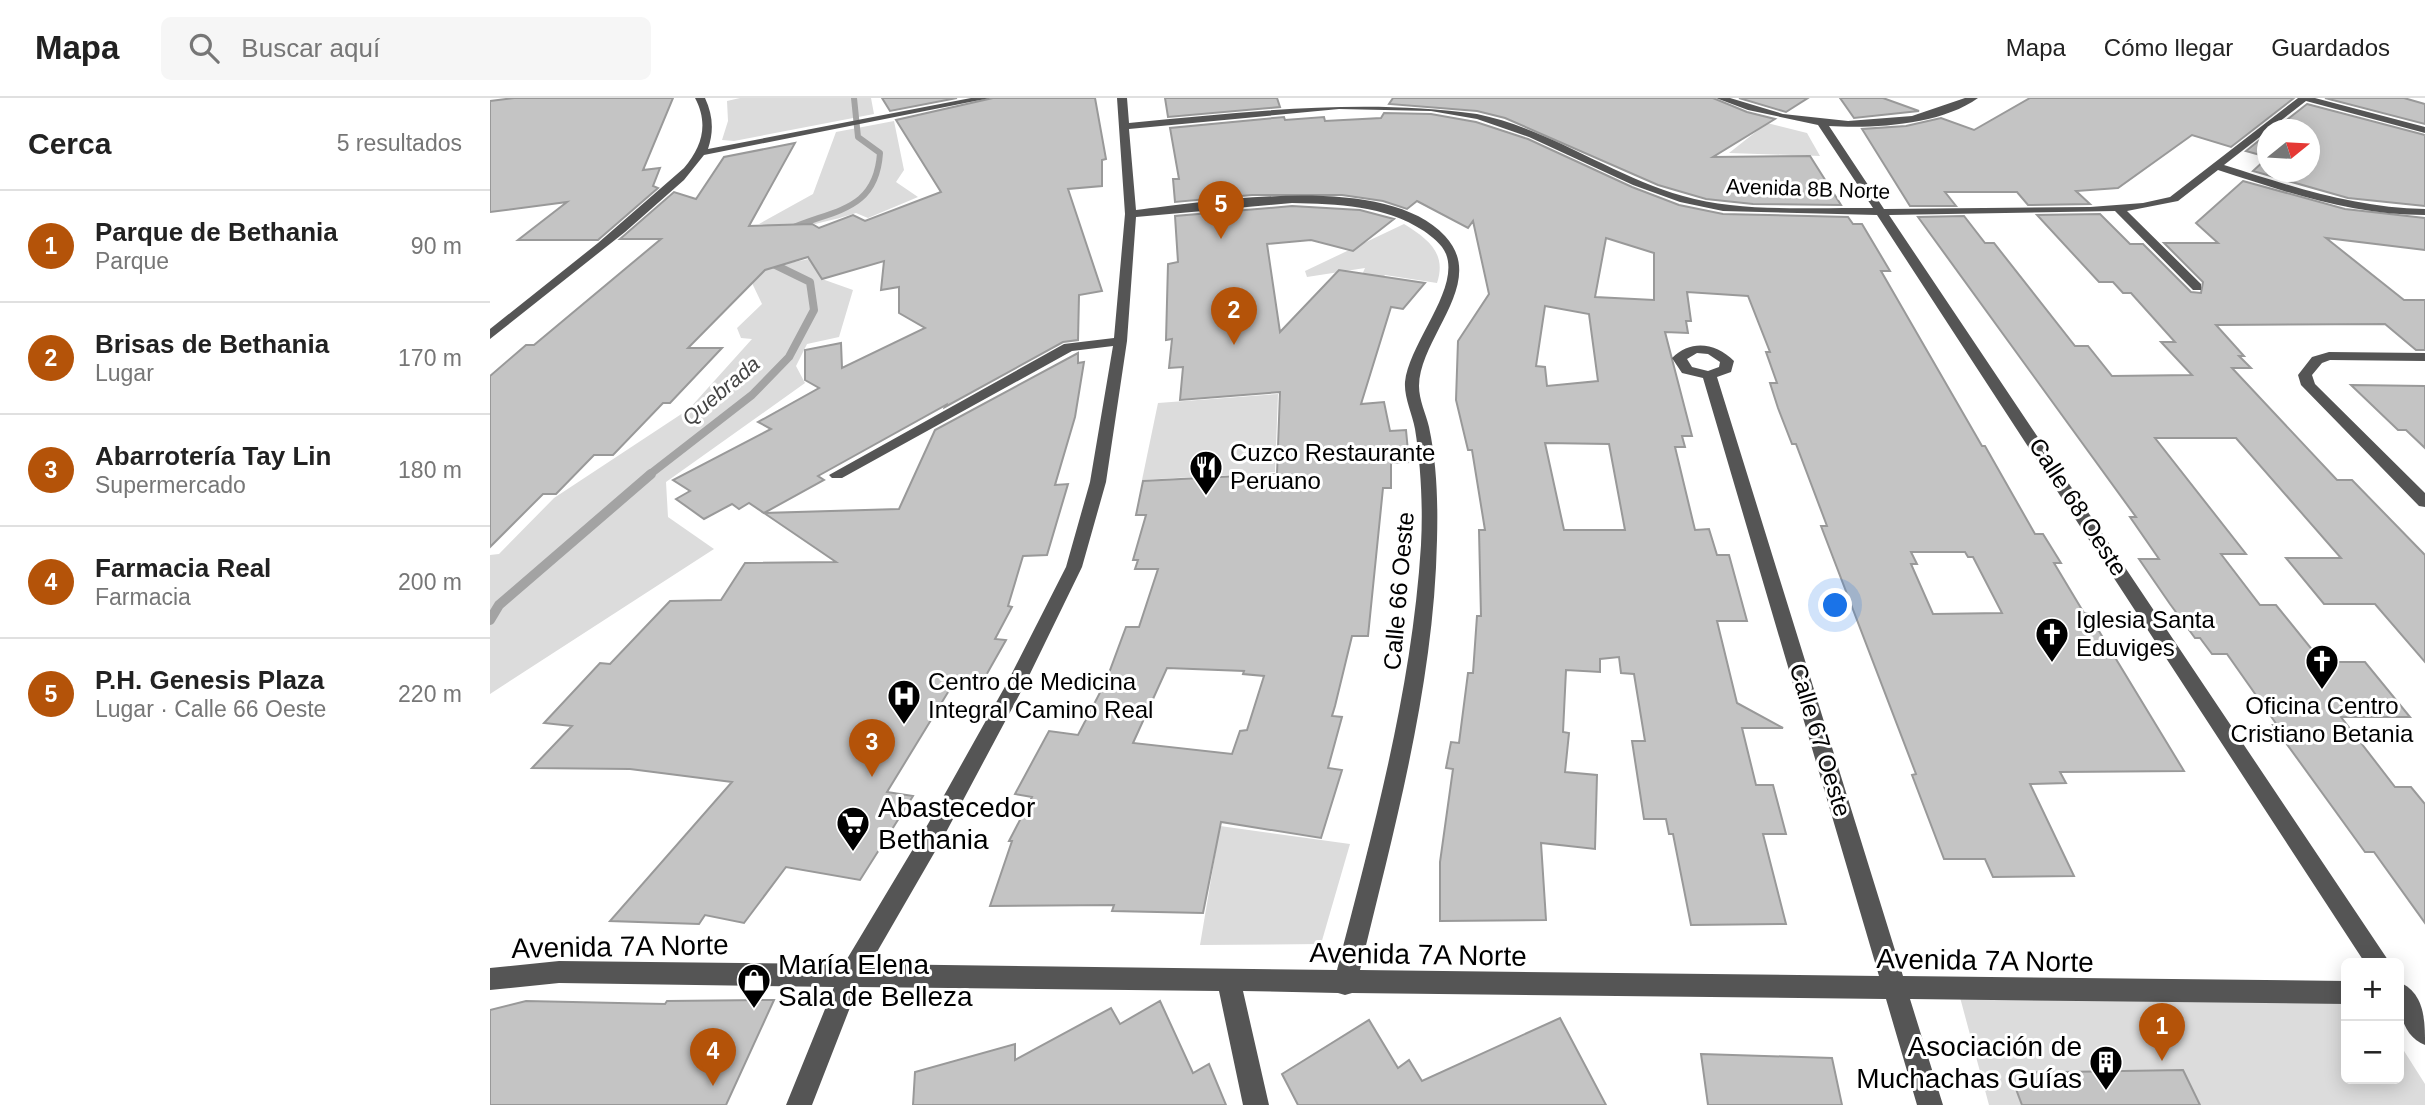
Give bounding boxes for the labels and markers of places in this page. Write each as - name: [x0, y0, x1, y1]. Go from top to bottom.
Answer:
- pin: 5: [1198, 181, 1244, 239]
- pin: 2: [1211, 287, 1257, 345]
- place label: Cuzco Restaurante Peruano: [1230, 439, 1435, 494]
- restaurant icon: Cuzco Restaurante Peruano: [1187, 448, 1225, 497]
- place label: Iglesia Santa Eduviges: [2076, 606, 2215, 661]
- church icon: Iglesia Santa Eduviges: [2033, 615, 2071, 664]
- church icon: Oficina Centro Cristiano Betania: [2303, 642, 2341, 691]
- place label: Centro de Medicina Integral Camino Real: [928, 668, 1153, 723]
- hospital icon: Centro de Medicina Integral Camino Real: [885, 677, 923, 726]
- place label: Oficina Centro Cristiano Betania: [2231, 692, 2414, 747]
- pin: 3: [849, 719, 895, 777]
- place label: Abastecedor Bethania: [878, 792, 1035, 855]
- supermarket icon: Abastecedor Bethania: [834, 804, 872, 853]
- place label: María Elena Sala de Belleza: [778, 949, 973, 1012]
- shop icon: María Elena Sala de Belleza: [735, 961, 773, 1010]
- pin: 1: [2139, 1003, 2185, 1061]
- pin: 4: [690, 1028, 736, 1086]
- place label: Asociación de Muchachas Guías: [1856, 1031, 2082, 1094]
- building icon: Asociación de Muchachas Guías: [2087, 1043, 2125, 1092]

